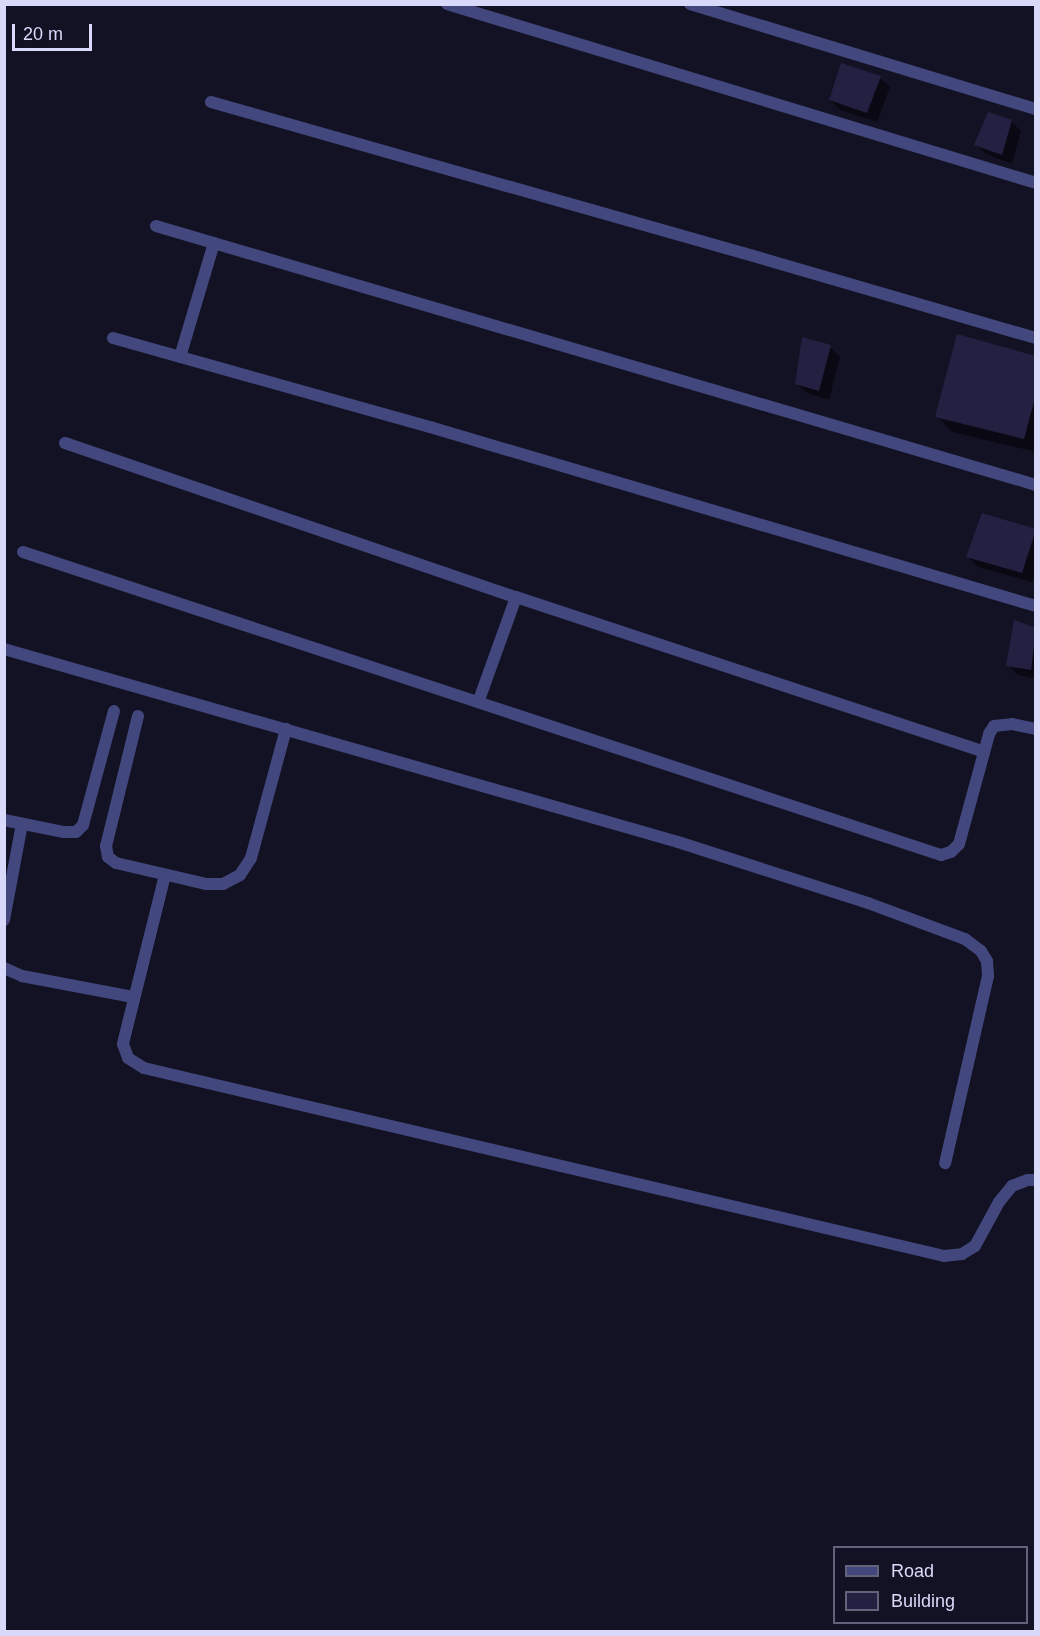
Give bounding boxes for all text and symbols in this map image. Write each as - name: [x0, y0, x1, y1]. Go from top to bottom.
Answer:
- scale bar: [15, 12, 94, 50]
- text: 20 m: [23, 24, 63, 44]
- legend: [833, 1546, 1028, 1624]
- text: Road: [891, 1561, 934, 1581]
- text: Building: [891, 1591, 955, 1611]

